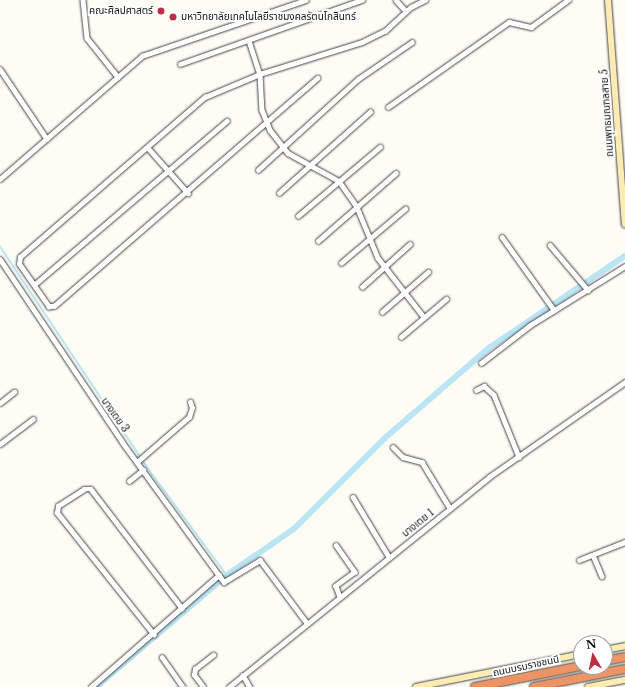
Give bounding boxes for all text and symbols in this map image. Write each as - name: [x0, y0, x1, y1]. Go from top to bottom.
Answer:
- place label: คณะศิลปศาสตร์: [89, 5, 153, 17]
- marker: คณะศิลปศาสตร์: [156, 6, 166, 16]
- place label: มหาวิทยาลัยเทคโนโลยีราชมงคลรัตนโกสินทร์: [181, 11, 356, 23]
- marker: มหาวิทยาลัยเทคโนโลยีราชมงคลรัตนโกสินทร์: [168, 12, 178, 22]
- street label: ถนนพุทธมณฑลสาย 5: [598, 69, 616, 157]
- street label: บางเตย 3: [99, 395, 131, 435]
- street label: บางเตย 1: [399, 506, 437, 540]
- north arrow: [573, 635, 613, 675]
- text: N: [585, 636, 597, 652]
- street label: ถนนบรมราชชนนี: [492, 653, 560, 679]

